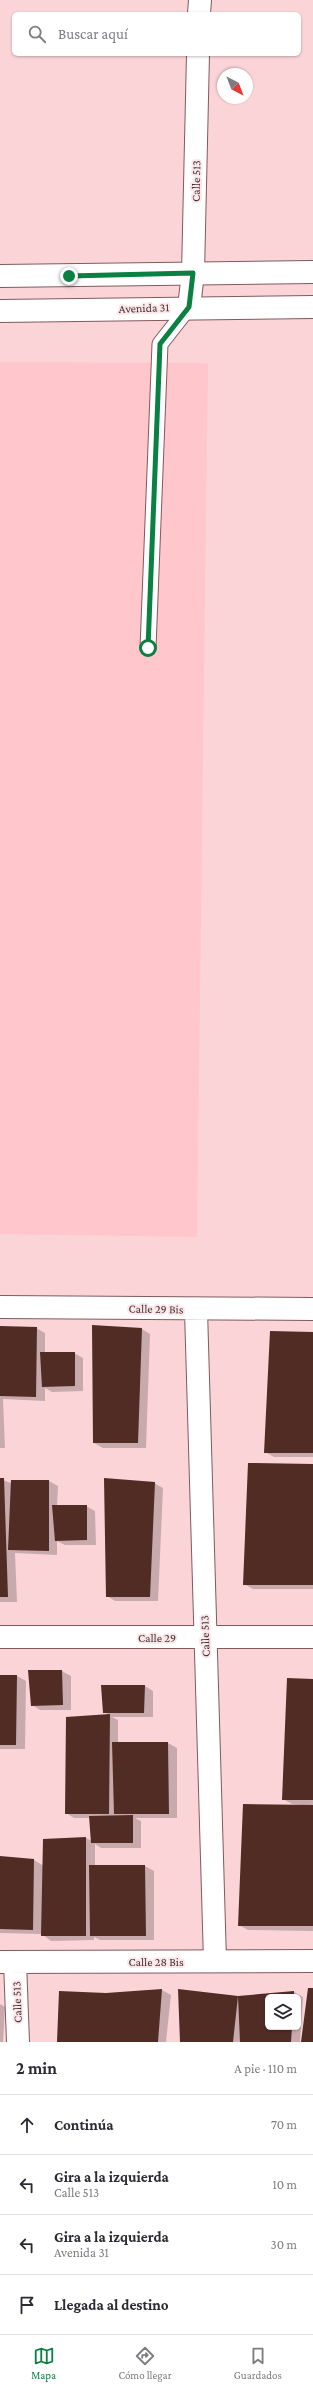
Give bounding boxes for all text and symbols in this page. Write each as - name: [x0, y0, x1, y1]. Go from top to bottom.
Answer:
- search box: [12, 12, 301, 56]
- icon: search: [26, 23, 48, 45]
- text: Buscar aquí: [58, 26, 128, 42]
- north arrow: [217, 68, 253, 104]
- street label: Calle 513: [189, 160, 203, 202]
- route end: [60, 267, 78, 285]
- street label: Avenida 31: [118, 300, 170, 316]
- route start: [139, 639, 157, 657]
- street label: Calle 29 Bis: [128, 1302, 184, 1316]
- street label: Calle 513: [197, 1615, 213, 1657]
- street label: Calle 29: [138, 1631, 176, 1645]
- street label: Calle 28 Bis: [128, 1955, 184, 1969]
- street label: Calle 513: [9, 1981, 25, 2023]
- map controls: [265, 1994, 301, 2030]
- button: layers: [265, 1994, 301, 2030]
- text: 2 min: [16, 2059, 57, 2078]
- text: A pie · 110 m: [234, 2061, 297, 2076]
- icon: ahead: [16, 2114, 38, 2136]
- text: Continúa: [54, 2117, 114, 2133]
- text: 70 m: [271, 2117, 297, 2132]
- text: Gira a la izquierda: [54, 2169, 169, 2185]
- icon: left: [16, 2174, 38, 2196]
- text: 10 m: [272, 2177, 297, 2192]
- text: Calle 513: [54, 2185, 99, 2200]
- text: Gira a la izquierda: [54, 2229, 169, 2245]
- icon: left: [16, 2234, 38, 2256]
- text: 30 m: [271, 2237, 297, 2252]
- text: Avenida 31: [54, 2245, 109, 2260]
- icon: arrive: [16, 2294, 38, 2316]
- text: Llegada al destino: [54, 2297, 169, 2313]
- tab: Mapa: [31, 2345, 56, 2381]
- tab: Cómo llegar: [118, 2345, 172, 2381]
- tab: Guardados: [234, 2345, 282, 2381]

